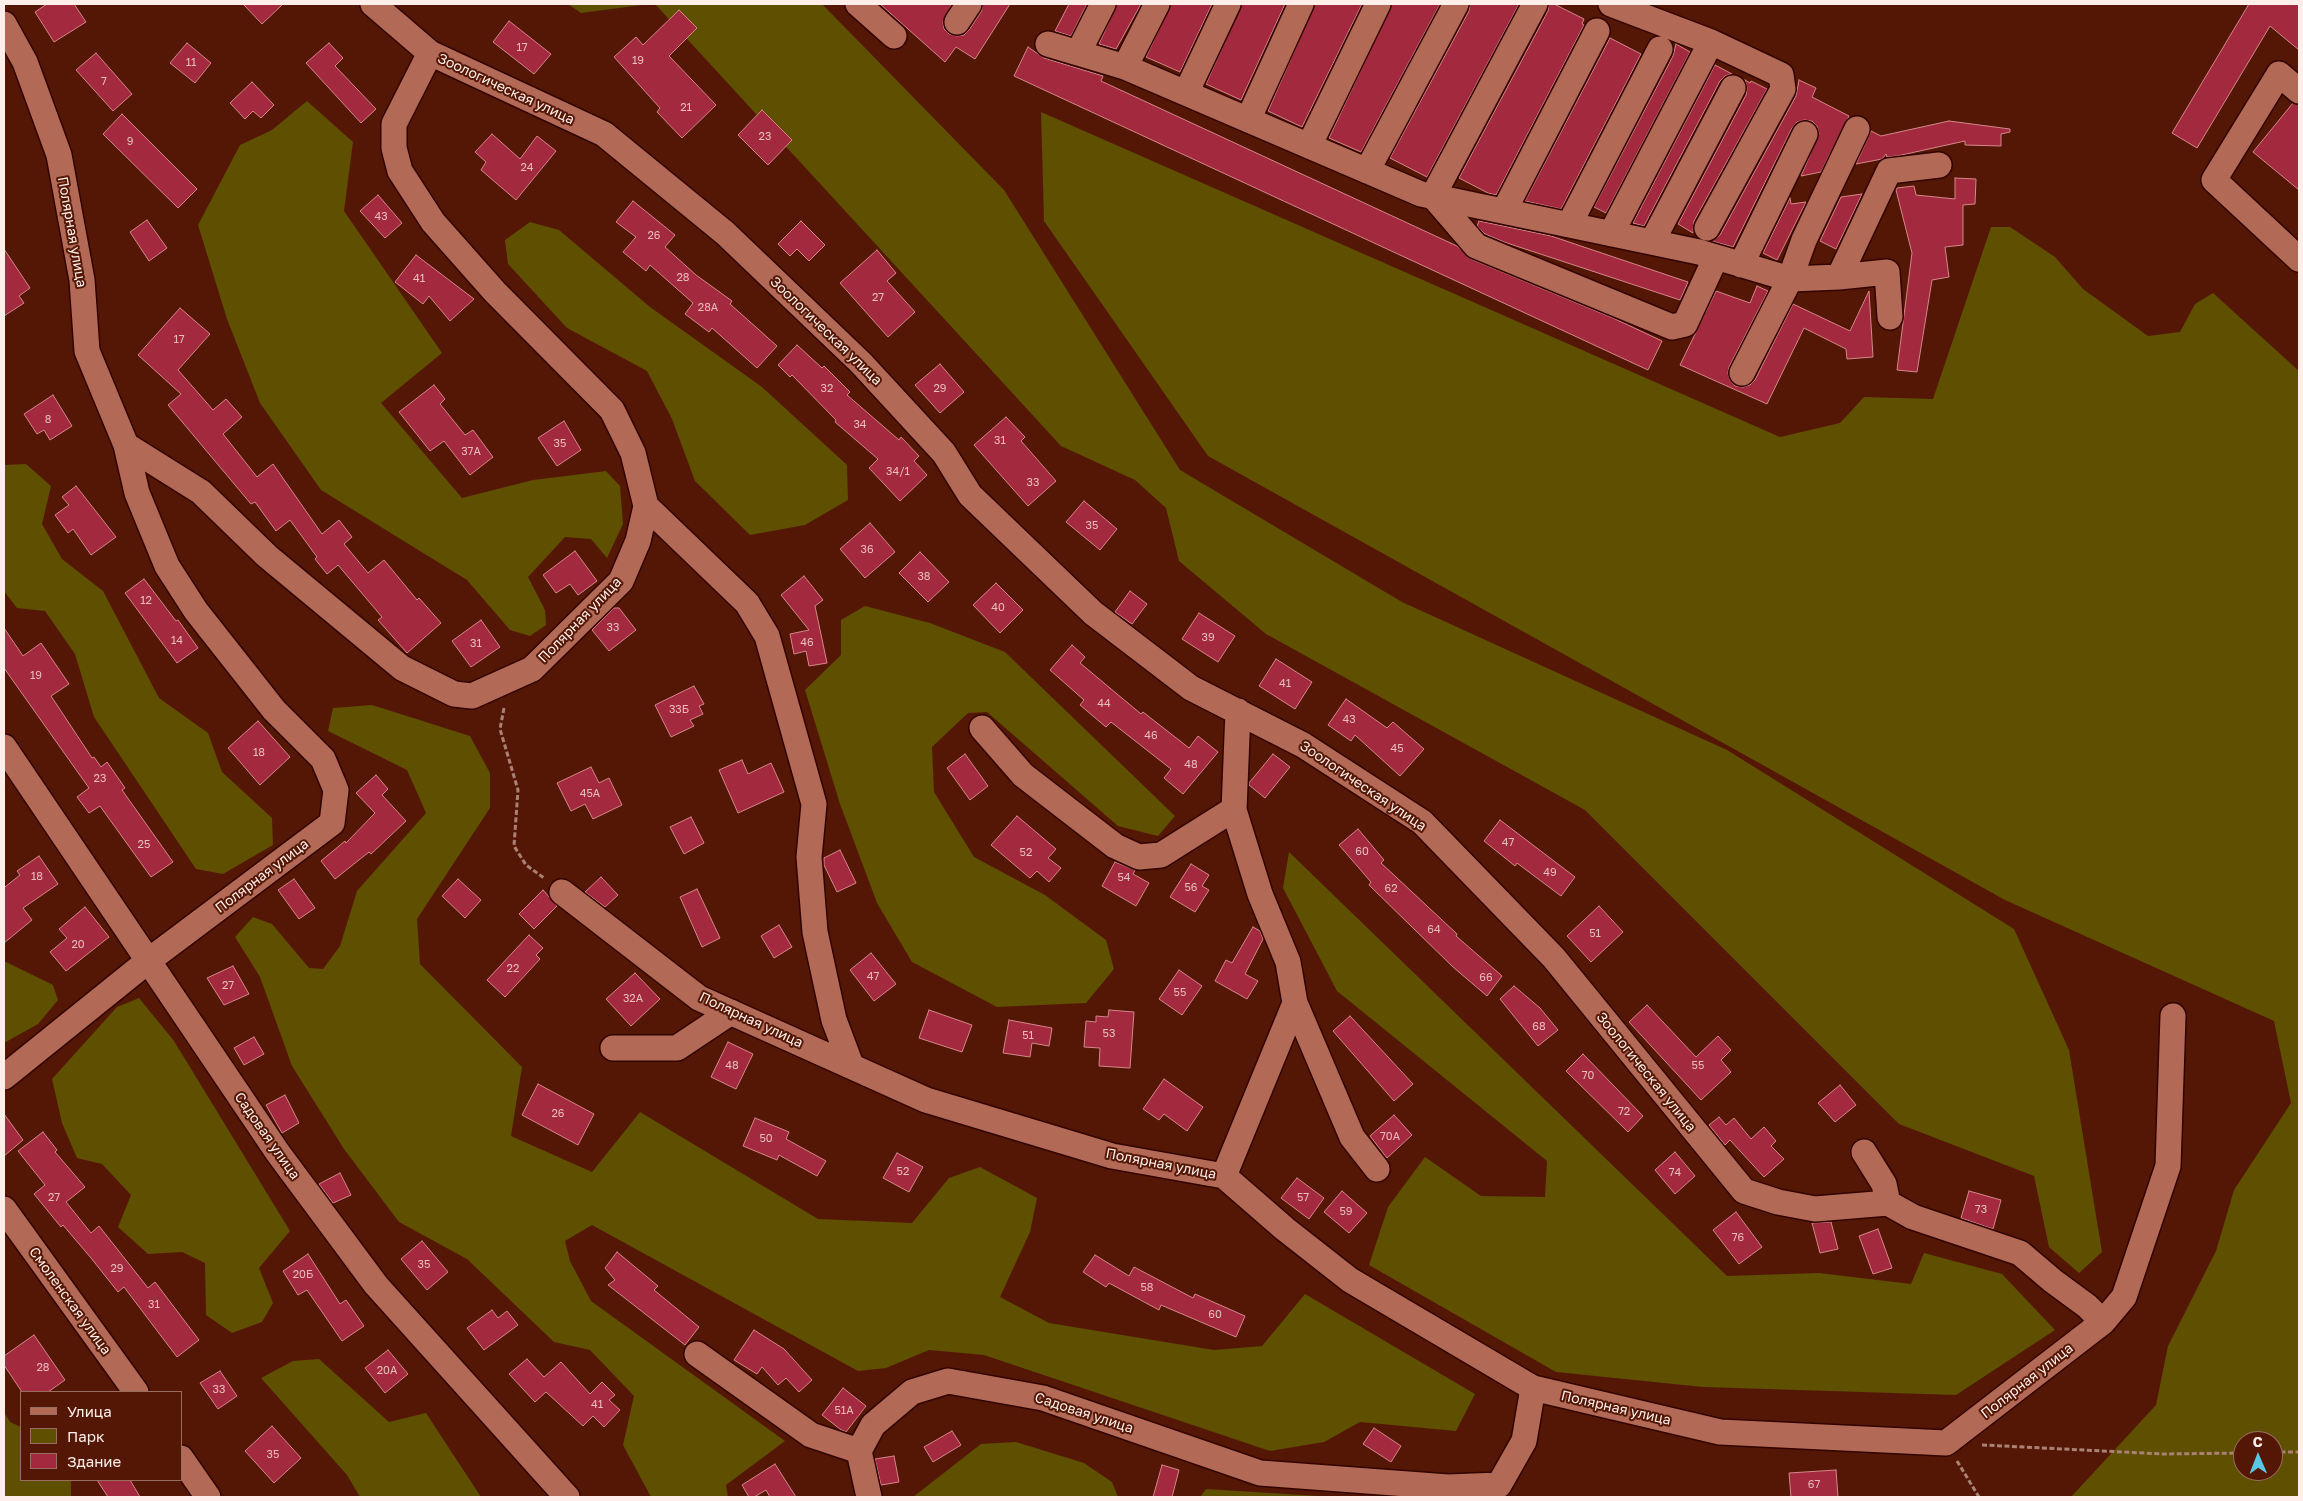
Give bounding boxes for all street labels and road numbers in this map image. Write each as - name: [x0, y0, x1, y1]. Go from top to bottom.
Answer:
- street label: Зоологическая улица: [435, 50, 577, 128]
- street label: Полярная улица: [54, 175, 90, 289]
- street label: Зоологическая улица: [767, 273, 885, 389]
- street label: Полярная улица: [535, 574, 625, 666]
- street label: Зоологическая улица: [1297, 737, 1429, 835]
- street label: Полярная улица: [212, 835, 312, 917]
- street label: Полярная улица: [696, 989, 806, 1051]
- street label: Зоологическая улица: [1593, 1009, 1699, 1135]
- street label: Садовая улица: [231, 1089, 303, 1183]
- street label: Полярная улица: [1104, 1145, 1218, 1183]
- street label: Смоленская улица: [25, 1244, 115, 1358]
- street label: Полярная улица: [1978, 1340, 2076, 1422]
- street label: Полярная улица: [1559, 1387, 1673, 1429]
- street label: Садовая улица: [1033, 1389, 1135, 1437]

